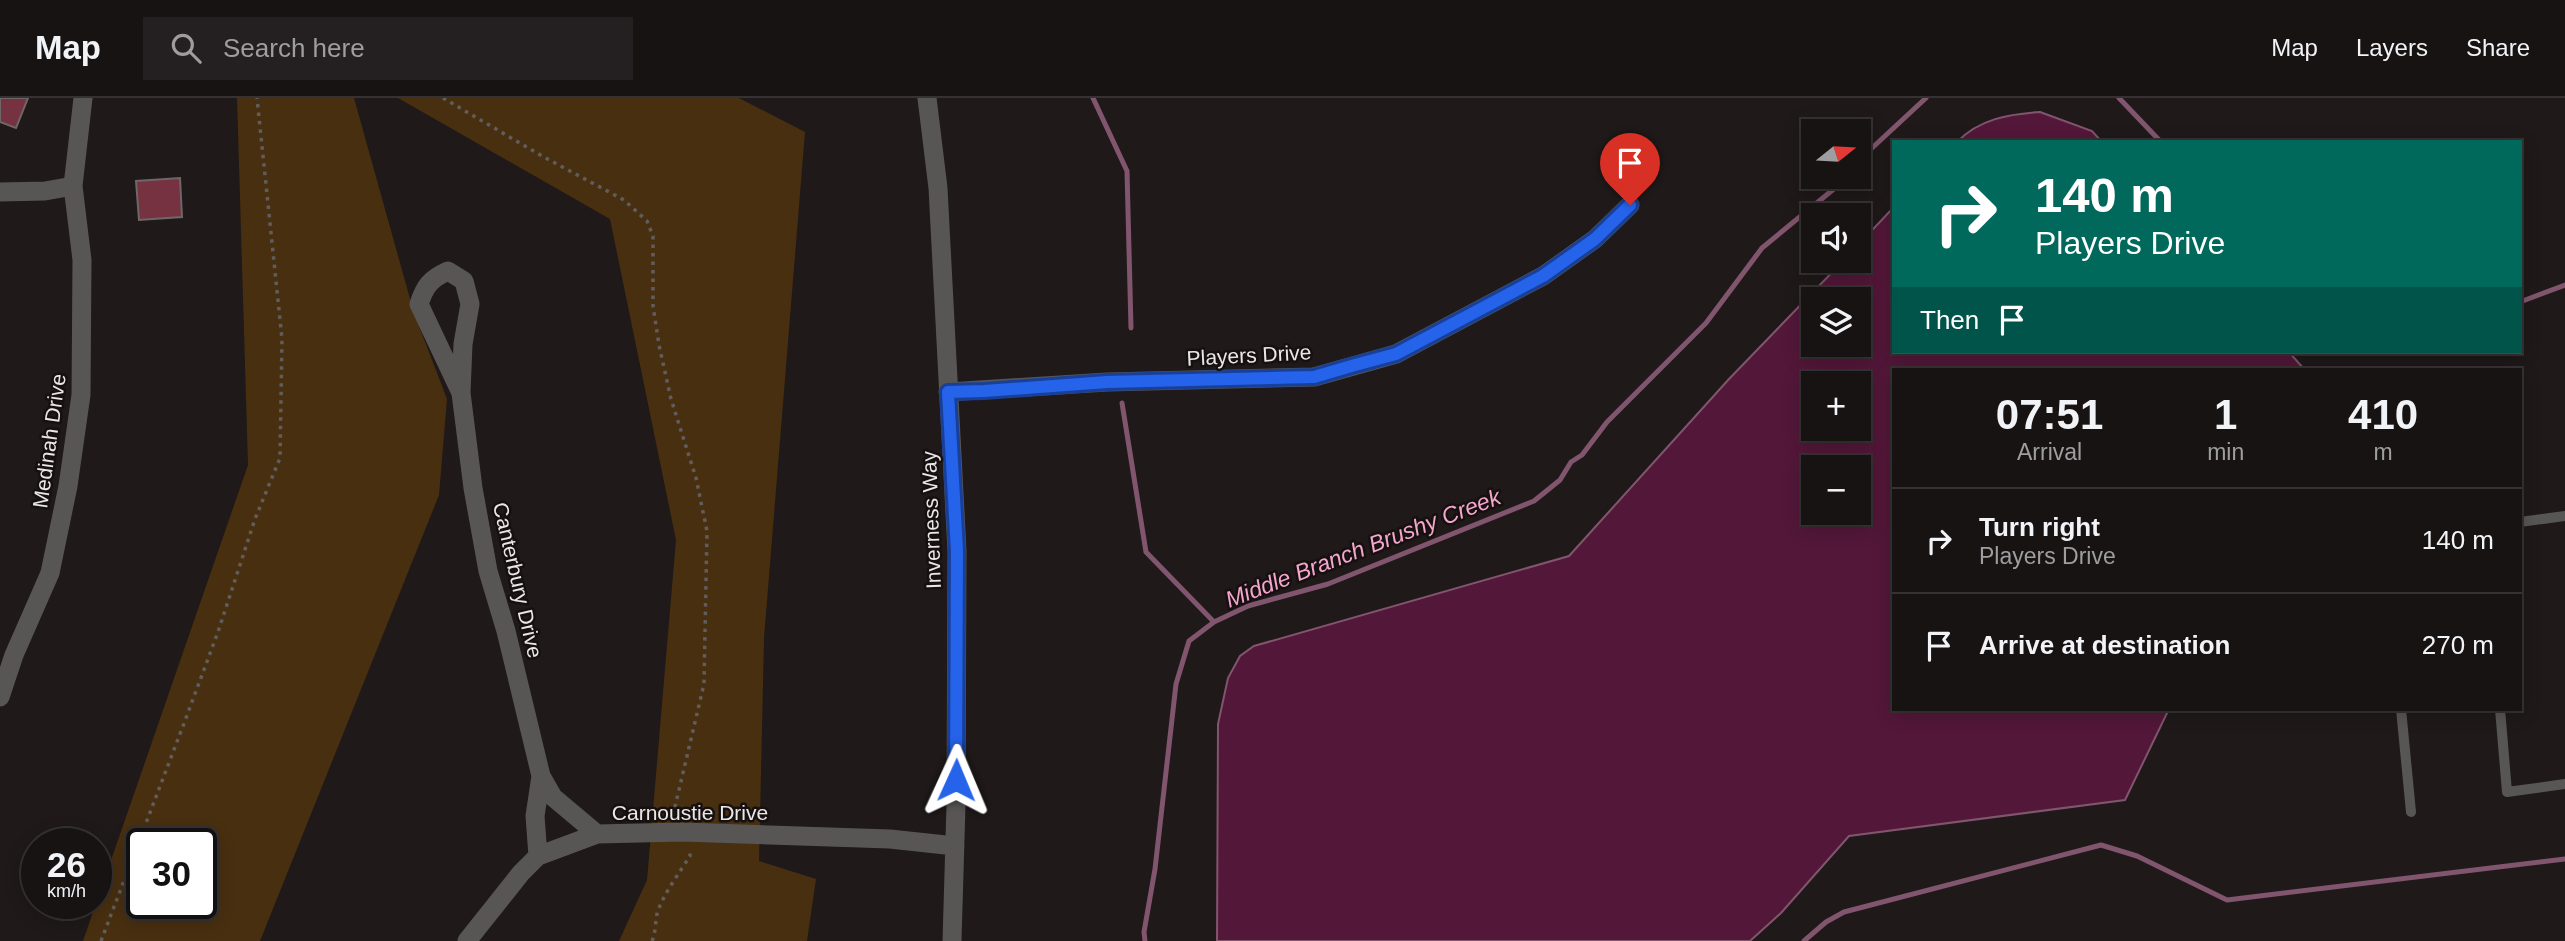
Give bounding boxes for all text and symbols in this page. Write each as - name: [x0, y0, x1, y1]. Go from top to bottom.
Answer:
- search box: [143, 17, 633, 80]
- text: Map: [35, 29, 101, 66]
- icon: search: [167, 29, 205, 67]
- text: Search here: [223, 33, 365, 63]
- text: Map: [2271, 34, 2318, 61]
- text: Layers: [2356, 34, 2428, 61]
- text: Share: [2466, 34, 2530, 61]
- north arrow: [1801, 119, 1871, 189]
- map controls: [1801, 119, 1871, 525]
- pin: [1600, 133, 1660, 205]
- icon: arrive: [1611, 144, 1649, 182]
- icon: right: [1920, 168, 2011, 259]
- text: 140 m: [2035, 168, 2174, 222]
- button: sound: [1801, 203, 1871, 273]
- text: Players Drive: [2035, 225, 2225, 261]
- button: layers: [1801, 287, 1871, 357]
- icon: arrive: [1993, 301, 2031, 339]
- text: Then: [1920, 305, 1979, 335]
- street label: Players Drive: [1186, 340, 1312, 370]
- button: +: [1801, 371, 1871, 441]
- street label: Medinah Drive: [28, 372, 70, 510]
- text: 07:51: [1996, 391, 2103, 438]
- text: 1: [2214, 391, 2237, 438]
- text: 410: [2348, 391, 2418, 438]
- text: Arrival: [2017, 439, 2082, 465]
- text: min: [2207, 439, 2244, 465]
- text: m: [2374, 439, 2393, 465]
- street label: Inverness Way: [917, 450, 945, 589]
- button: −: [1801, 455, 1871, 525]
- water label: Middle Branch Brushy Creek: [1222, 483, 1506, 613]
- street label: Canterbury Drive: [489, 500, 547, 660]
- text: Turn right: [1979, 512, 2100, 542]
- icon: right: [1920, 522, 1958, 560]
- text: 140 m: [2422, 525, 2494, 555]
- text: Players Drive: [1979, 543, 2116, 569]
- icon: arrive: [1920, 627, 1958, 665]
- text: Arrive at destination: [1979, 630, 2230, 660]
- text: 270 m: [2422, 630, 2494, 660]
- position arrow: [919, 743, 993, 817]
- street label: Carnoustie Drive: [612, 801, 768, 824]
- speed limit sign: 30: [126, 828, 217, 919]
- text: 26: [47, 845, 86, 884]
- text: km/h: [47, 881, 86, 901]

